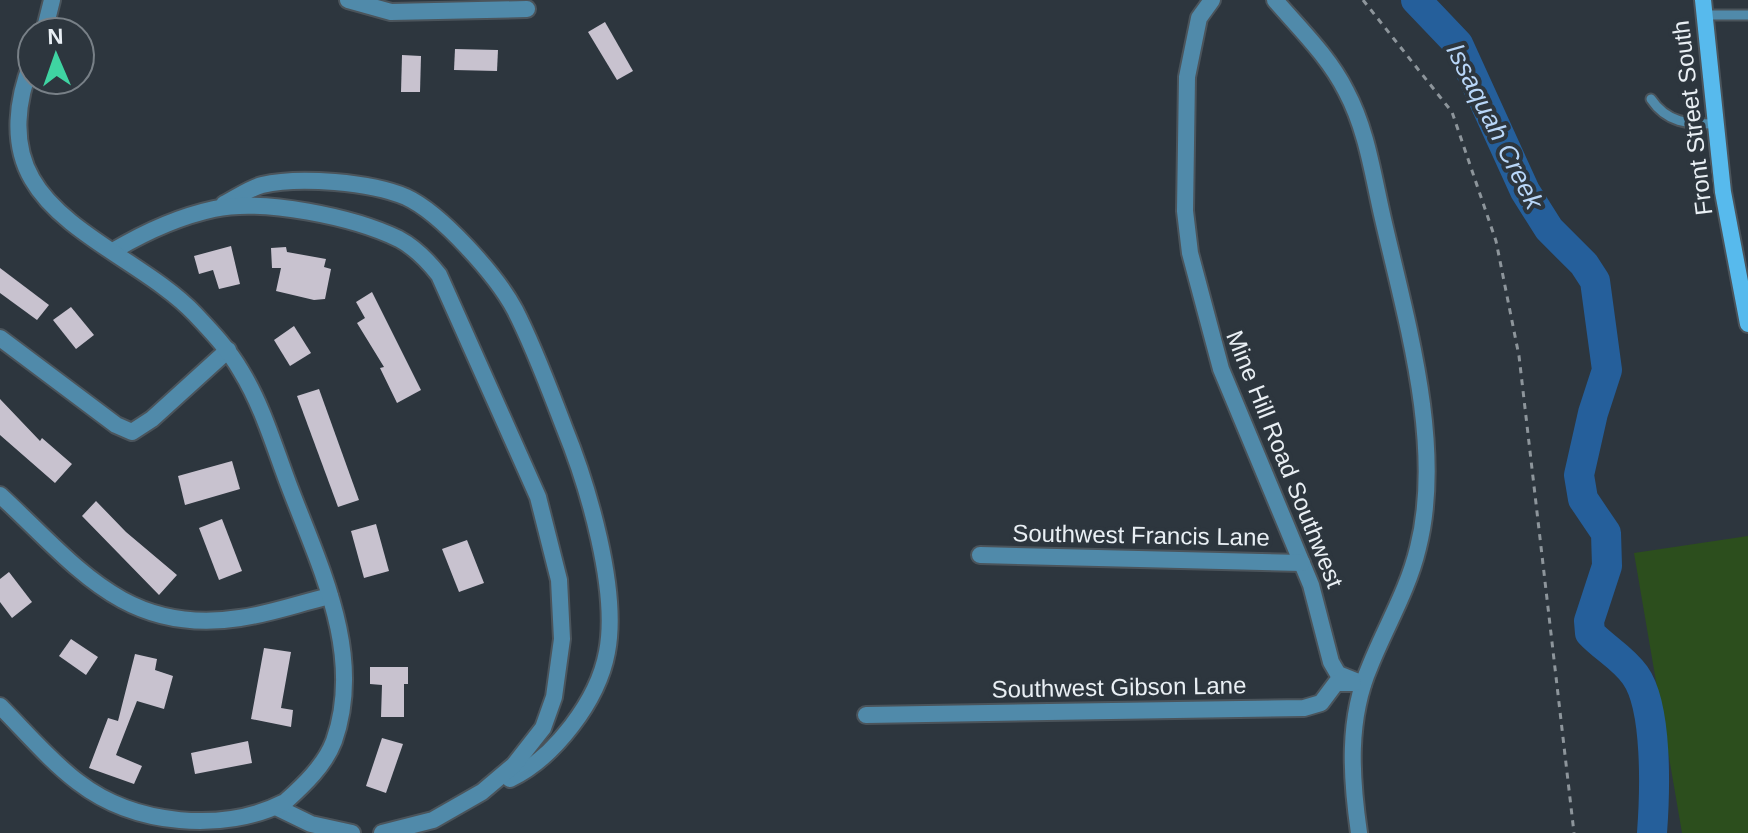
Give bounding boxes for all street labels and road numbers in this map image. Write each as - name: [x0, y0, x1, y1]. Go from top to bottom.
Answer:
- street label: Front Street South: [1667, 19, 1717, 217]
- street label: Mine Hill Road Southwest: [1221, 327, 1349, 592]
- street label: Southwest Francis Lane: [1012, 519, 1270, 551]
- street label: Southwest Gibson Lane: [991, 671, 1247, 703]

